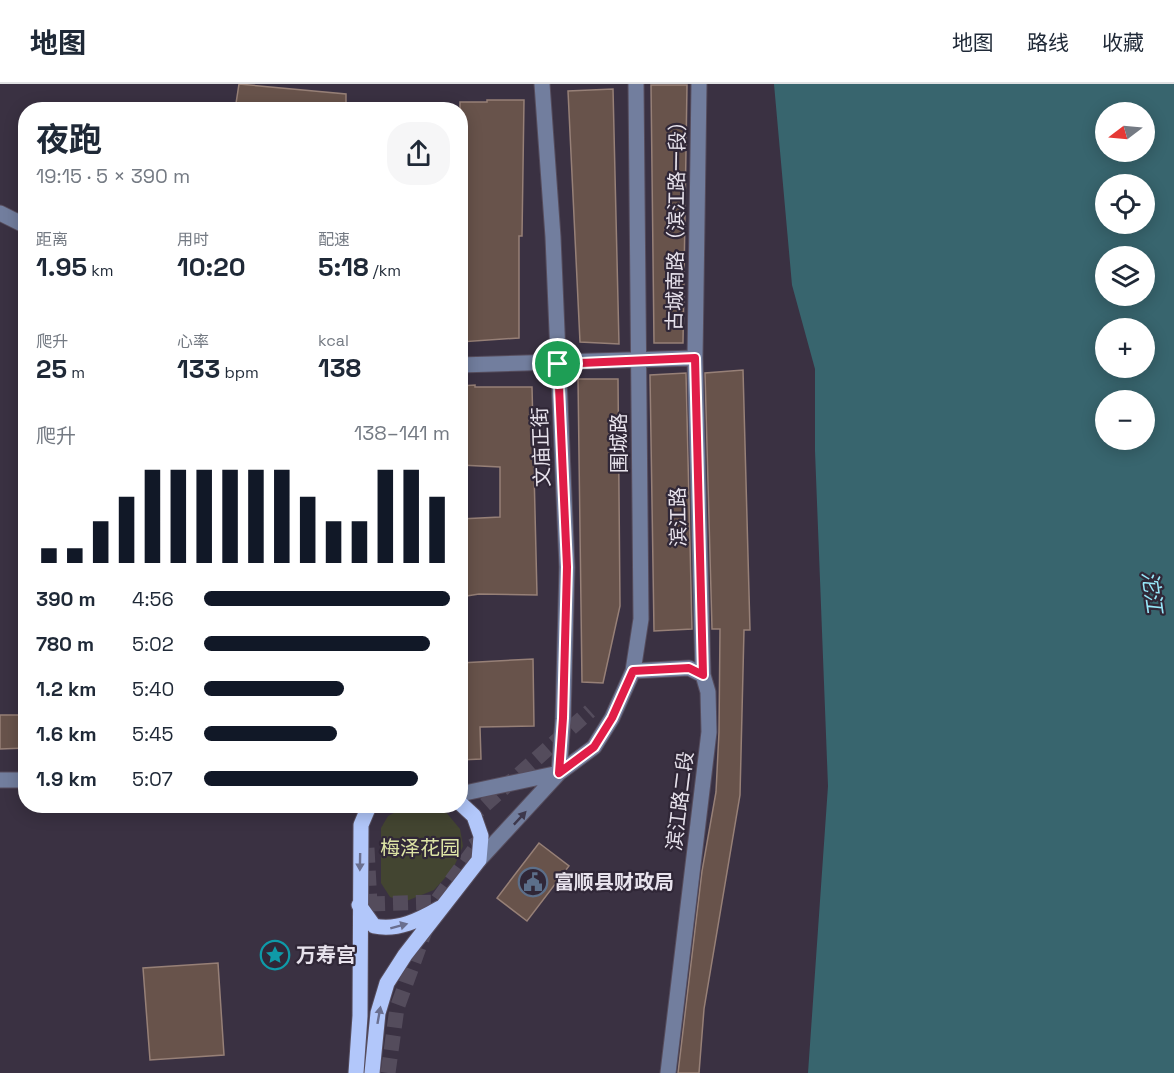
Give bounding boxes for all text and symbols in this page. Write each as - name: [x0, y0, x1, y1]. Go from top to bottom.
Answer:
- text: 地图: [30, 25, 86, 61]
- text: 地图: [952, 29, 994, 56]
- text: 路线: [1027, 29, 1069, 56]
- text: 收藏: [1102, 29, 1144, 56]
- north arrow: [1095, 102, 1155, 162]
- map controls: [1095, 102, 1155, 450]
- street label: 古城南路（滨江路一段）: [661, 111, 691, 331]
- text: 夜跑: [36, 119, 102, 161]
- button: share: [387, 122, 450, 185]
- text: 19:15 · 5 × 390 m: [36, 163, 190, 189]
- button: locate: [1095, 174, 1155, 234]
- text: 距离: [36, 229, 68, 250]
- text: 用时: [177, 229, 209, 250]
- text: 配速: [318, 229, 350, 250]
- button: layers: [1095, 246, 1155, 306]
- text: 1.95: [36, 250, 87, 284]
- text: 10:20: [177, 250, 246, 284]
- text: 5:18: [318, 250, 369, 284]
- text: km: [87, 260, 114, 281]
- text: /km: [369, 260, 401, 281]
- button: +: [1095, 318, 1155, 378]
- text: kcal: [318, 330, 349, 351]
- text: 爬升: [36, 331, 68, 352]
- text: 心率: [177, 331, 209, 352]
- pin: [532, 338, 583, 389]
- icon: arrive: [541, 347, 574, 380]
- text: 138: [318, 351, 361, 385]
- text: 25: [36, 352, 67, 386]
- text: 133: [177, 352, 220, 386]
- text: m: [67, 362, 85, 383]
- text: bpm: [220, 362, 259, 383]
- button: −: [1095, 390, 1155, 450]
- street label: 文庙正街: [527, 407, 555, 487]
- street label: 围城路: [606, 413, 632, 473]
- text: 138–141 m: [354, 420, 450, 446]
- text: 爬升: [36, 423, 76, 449]
- street label: 滨江路: [664, 487, 692, 547]
- water label: 沱江: [1136, 569, 1169, 617]
- text: 390 m: [36, 586, 96, 612]
- text: 4:56: [132, 586, 174, 612]
- text: 780 m: [36, 631, 94, 657]
- text: 5:02: [132, 631, 174, 657]
- text: 1.2 km: [36, 676, 96, 702]
- text: 5:40: [132, 676, 174, 702]
- text: 1.6 km: [36, 721, 97, 747]
- text: 5:45: [132, 721, 174, 747]
- street label: 滨江路二段: [661, 750, 699, 852]
- text: 1.9 km: [36, 766, 97, 792]
- text: 5:07: [132, 766, 173, 792]
- one-way arrow: [512, 811, 526, 825]
- park label: 梅泽花园: [380, 835, 460, 861]
- one-way arrow: [355, 852, 365, 871]
- public building icon: 富顺县财政局: [517, 866, 549, 898]
- place label: 富顺县财政局: [554, 869, 674, 895]
- one-way arrow: [390, 921, 408, 930]
- place icon: 万寿宫: [259, 939, 291, 971]
- place label: 万寿宫: [296, 942, 356, 968]
- one-way arrow: [374, 1005, 383, 1024]

